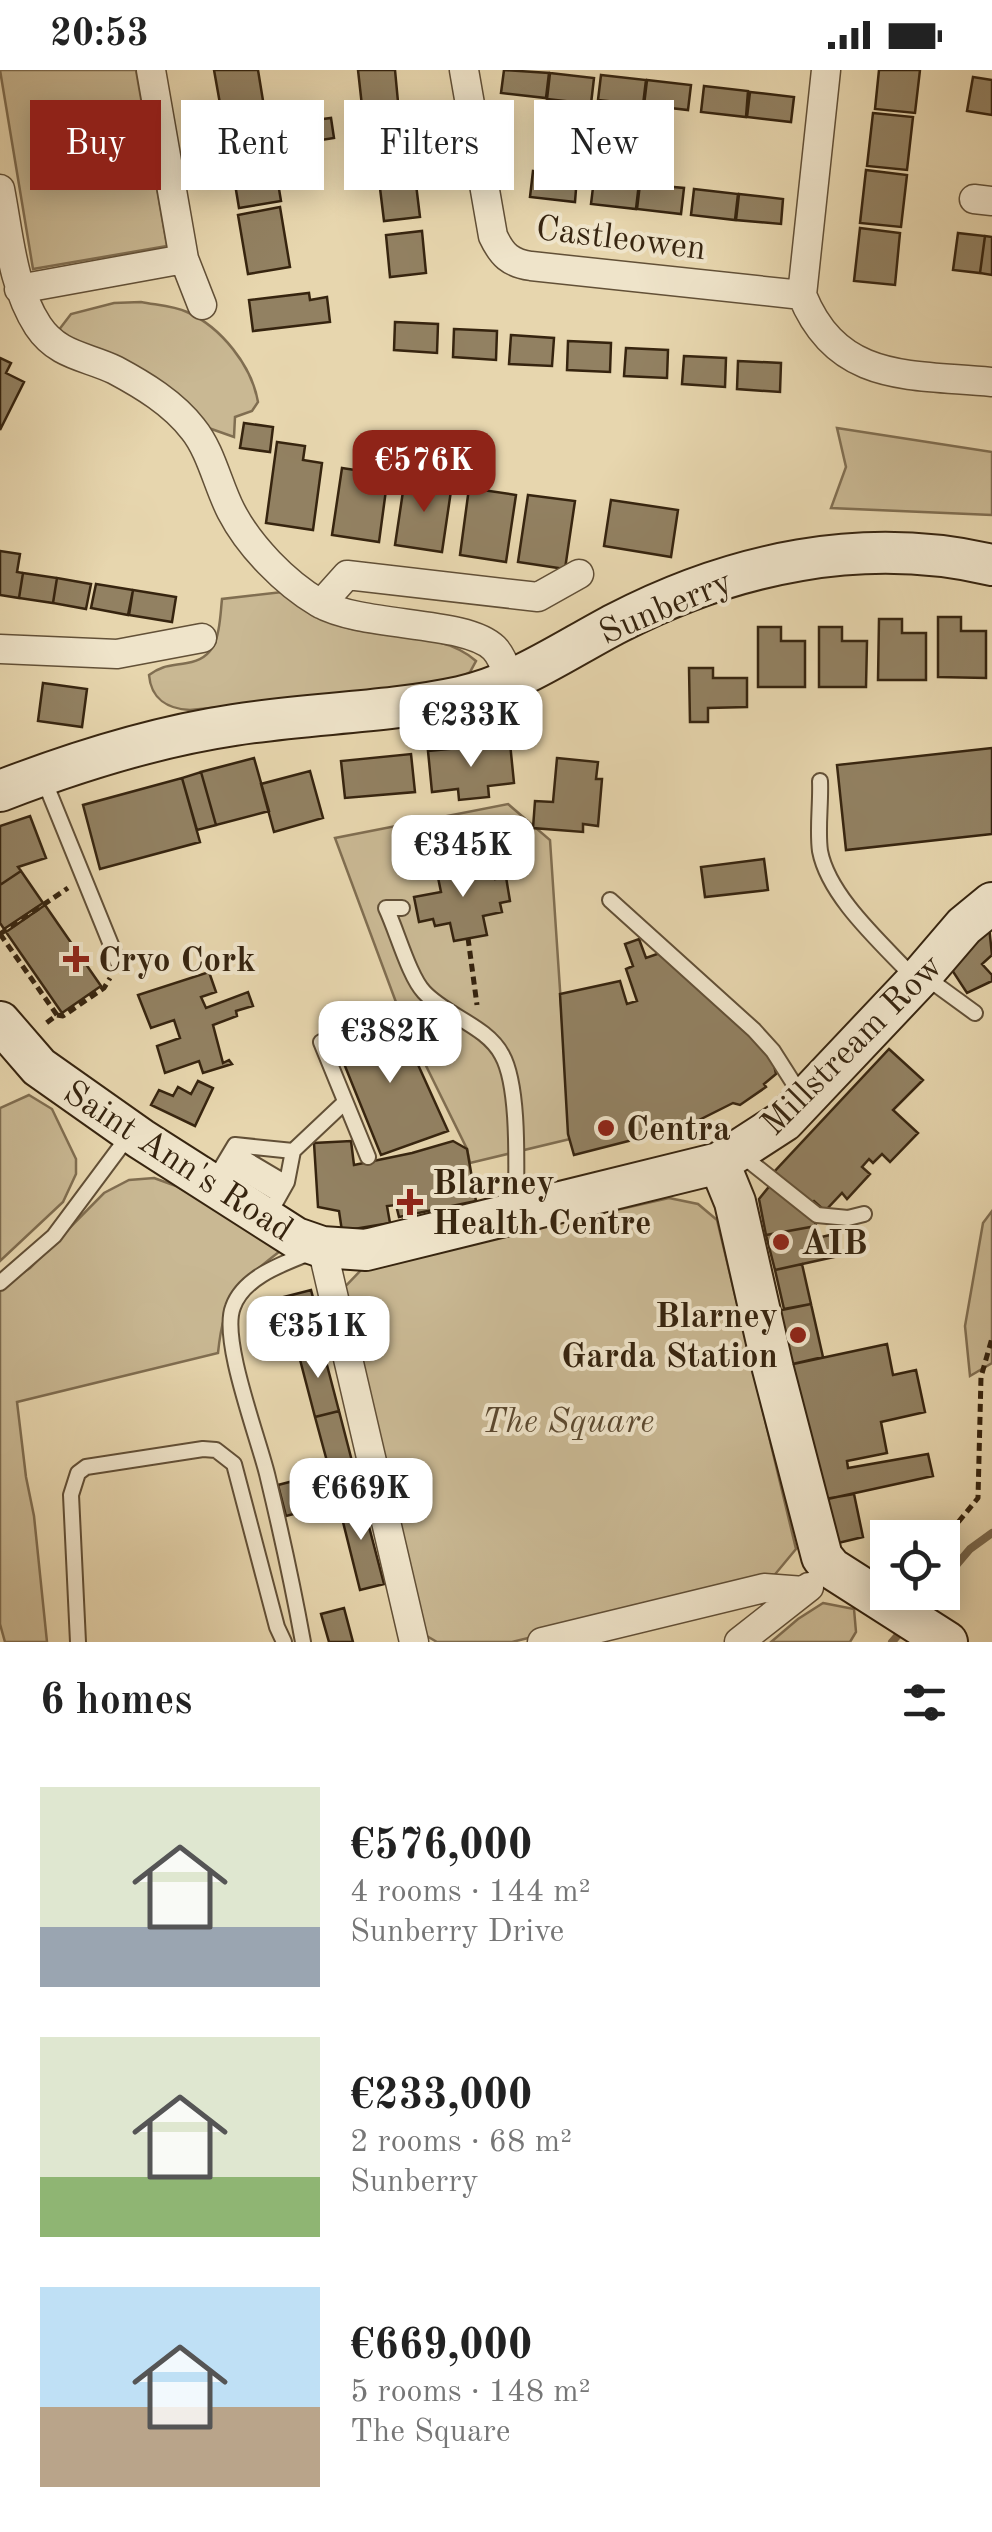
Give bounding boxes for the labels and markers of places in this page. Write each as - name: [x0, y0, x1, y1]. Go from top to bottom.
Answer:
- pin: €576K: [354, 430, 494, 515]
- pin: €233K: [401, 685, 541, 770]
- pin: €345K: [393, 815, 533, 900]
- place label: Cryo Cork: [98, 944, 256, 979]
- marker: Cryo Cork: [63, 946, 89, 972]
- pin: €382K: [320, 1001, 460, 1086]
- place label: Centra: [626, 1113, 731, 1148]
- marker: Centra: [595, 1117, 617, 1139]
- place label: Blarney Health Centre: [432, 1167, 652, 1242]
- marker: Blarney Health Centre: [397, 1189, 423, 1215]
- place label: AIB: [801, 1227, 868, 1262]
- marker: AIB: [770, 1231, 792, 1253]
- pin: €351K: [248, 1296, 388, 1381]
- place label: Blarney Garda Station: [561, 1300, 778, 1375]
- marker: Blarney Garda Station: [787, 1324, 809, 1346]
- pin: €669K: [291, 1458, 431, 1543]

